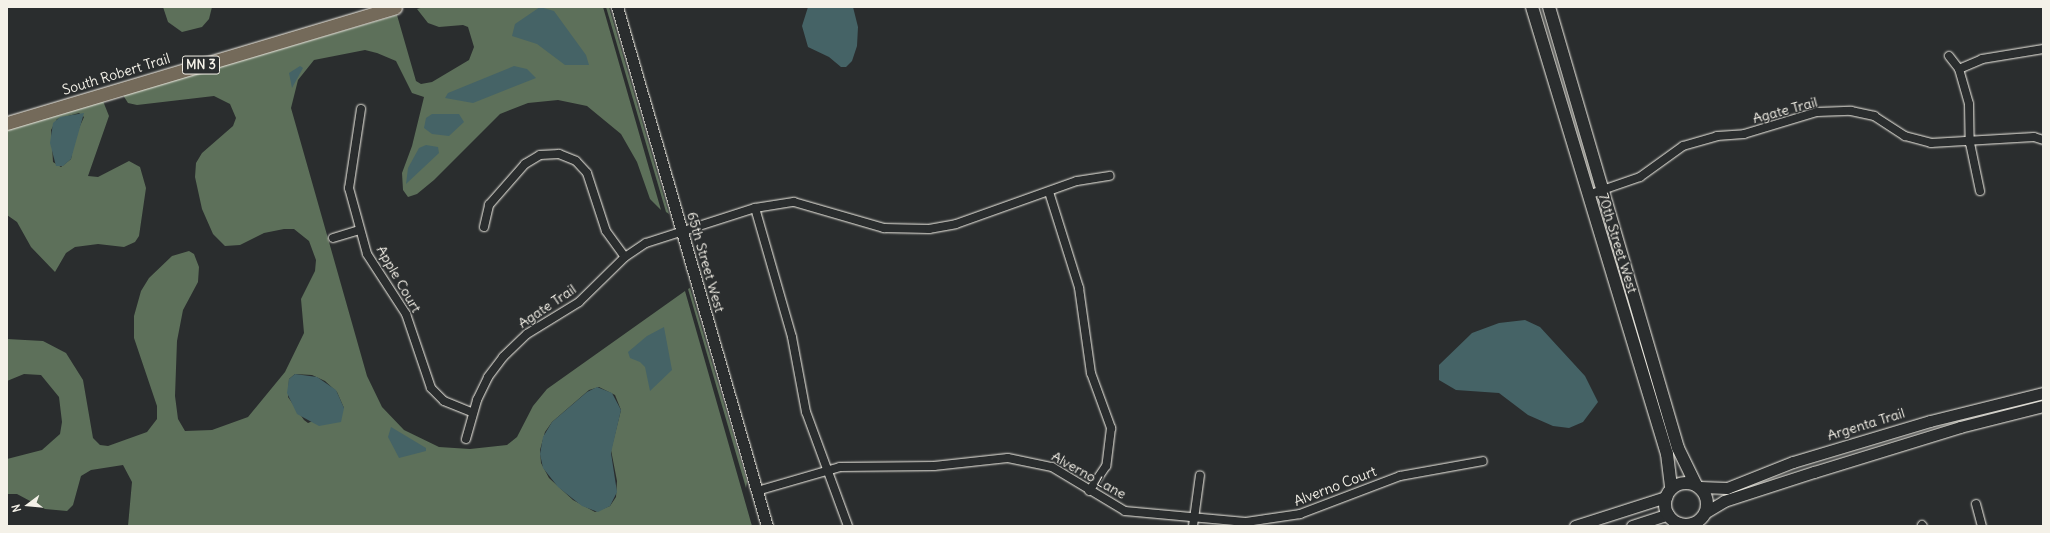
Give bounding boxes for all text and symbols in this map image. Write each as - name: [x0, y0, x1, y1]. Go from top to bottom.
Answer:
- street label: South Robert Trail: [60, 50, 172, 98]
- road number: MN 3: [181, 54, 221, 76]
- street label: Agate Trail: [1751, 93, 1819, 127]
- street label: 70th Street West: [1595, 191, 1641, 295]
- street label: 65th Street West: [684, 210, 728, 314]
- street label: Apple Court: [373, 243, 425, 315]
- street label: Agate Trail: [515, 280, 579, 332]
- street label: Argenta Trail: [1825, 404, 1907, 444]
- street label: Alverno Lane: [1049, 448, 1129, 502]
- street label: Alverno Court: [1291, 463, 1379, 509]
- north arrow: [8, 485, 48, 525]
- text: N: [9, 503, 24, 514]

